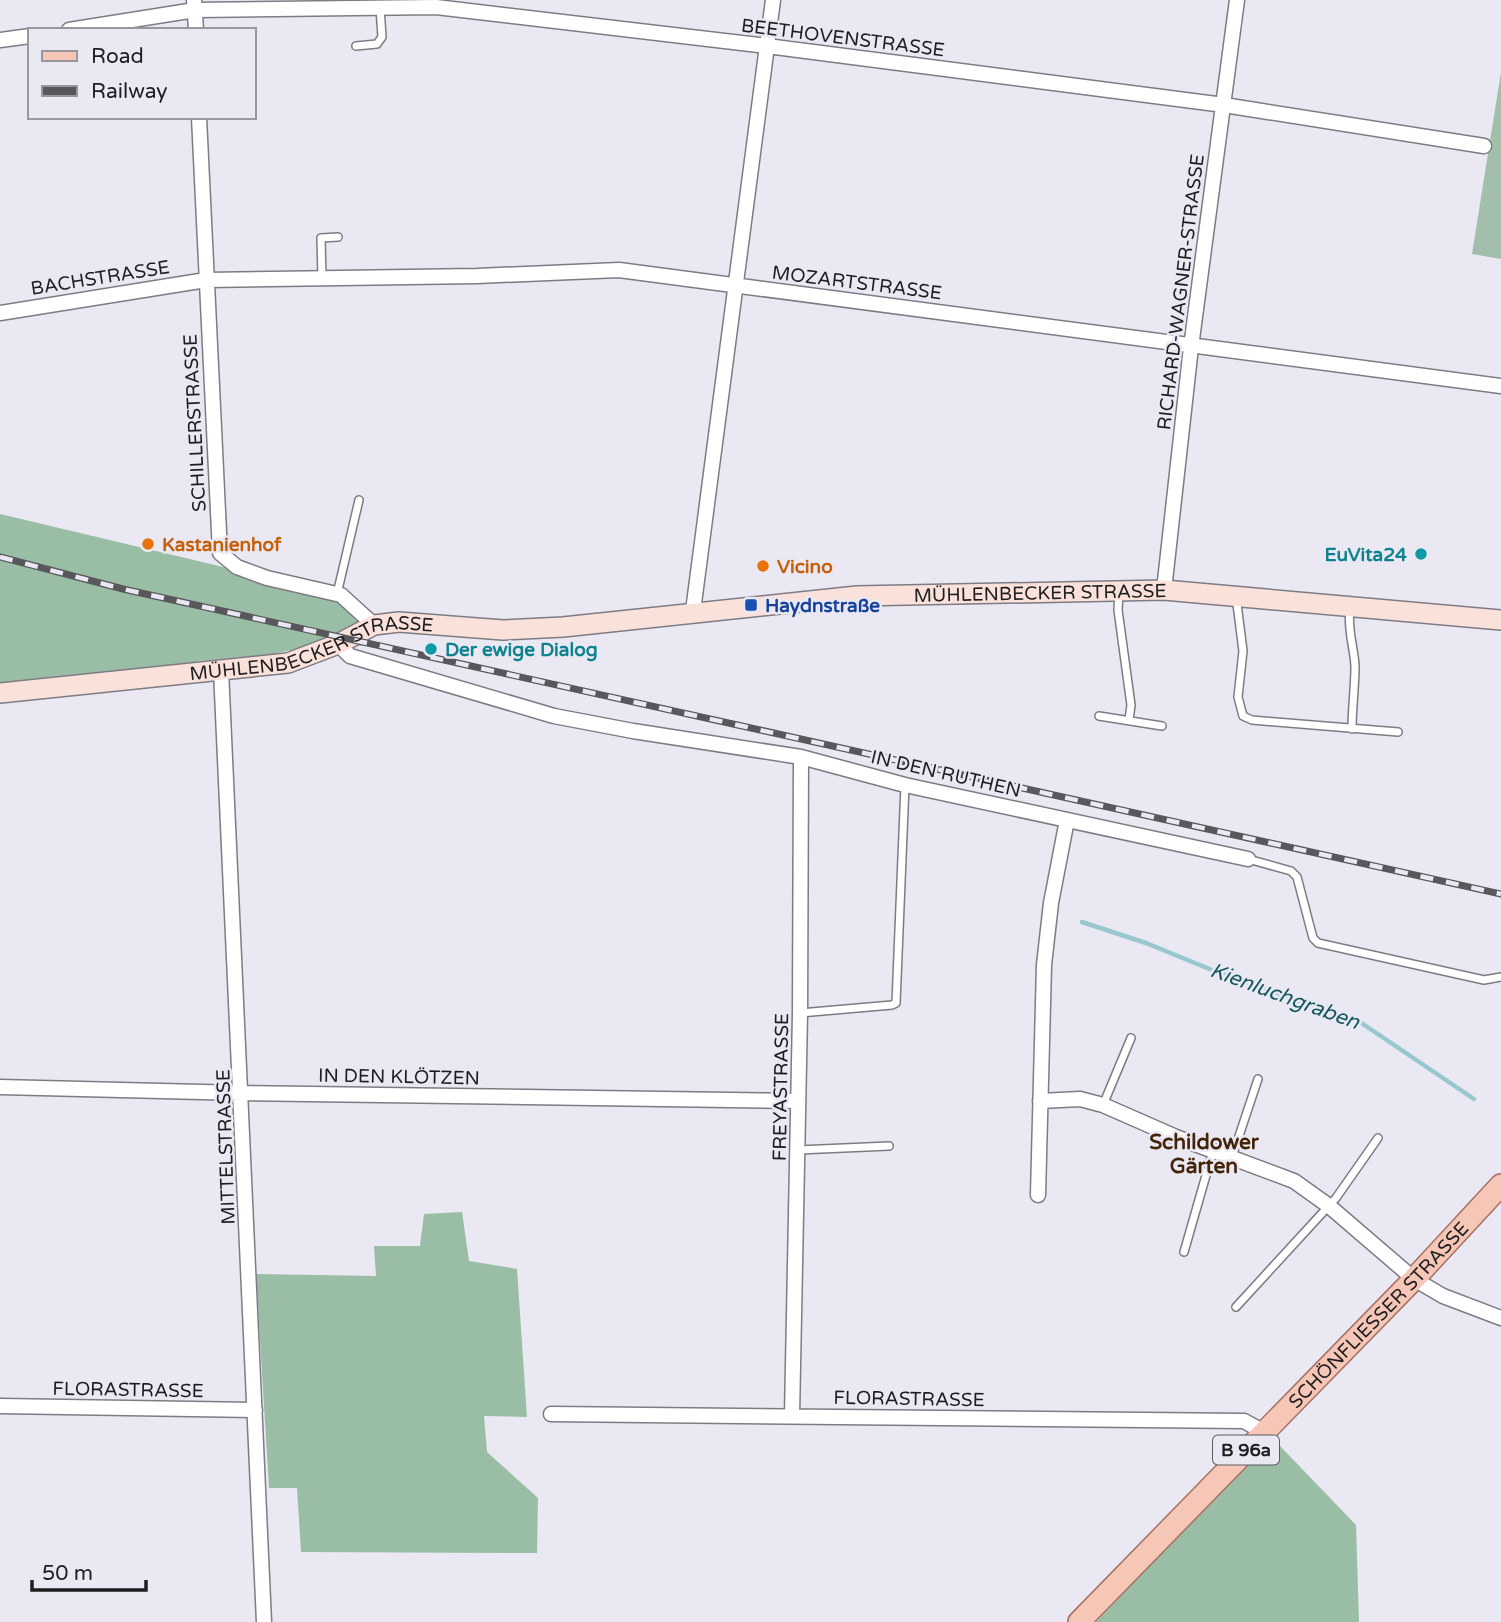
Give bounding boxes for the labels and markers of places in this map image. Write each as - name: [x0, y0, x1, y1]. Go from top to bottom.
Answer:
- place label: Kastanienhof: [162, 534, 282, 556]
- marker: Kastanienhof: [140, 536, 156, 552]
- place label: EuVita24: [1325, 544, 1407, 566]
- marker: EuVita24: [1413, 546, 1429, 562]
- place label: Vicino: [777, 556, 833, 578]
- marker: Vicino: [755, 558, 771, 574]
- place label: Haydnstraße: [765, 595, 880, 618]
- marker: Haydnstraße: [743, 597, 759, 613]
- place label: Der ewige Dialog: [445, 639, 598, 662]
- marker: Der ewige Dialog: [423, 641, 439, 657]

